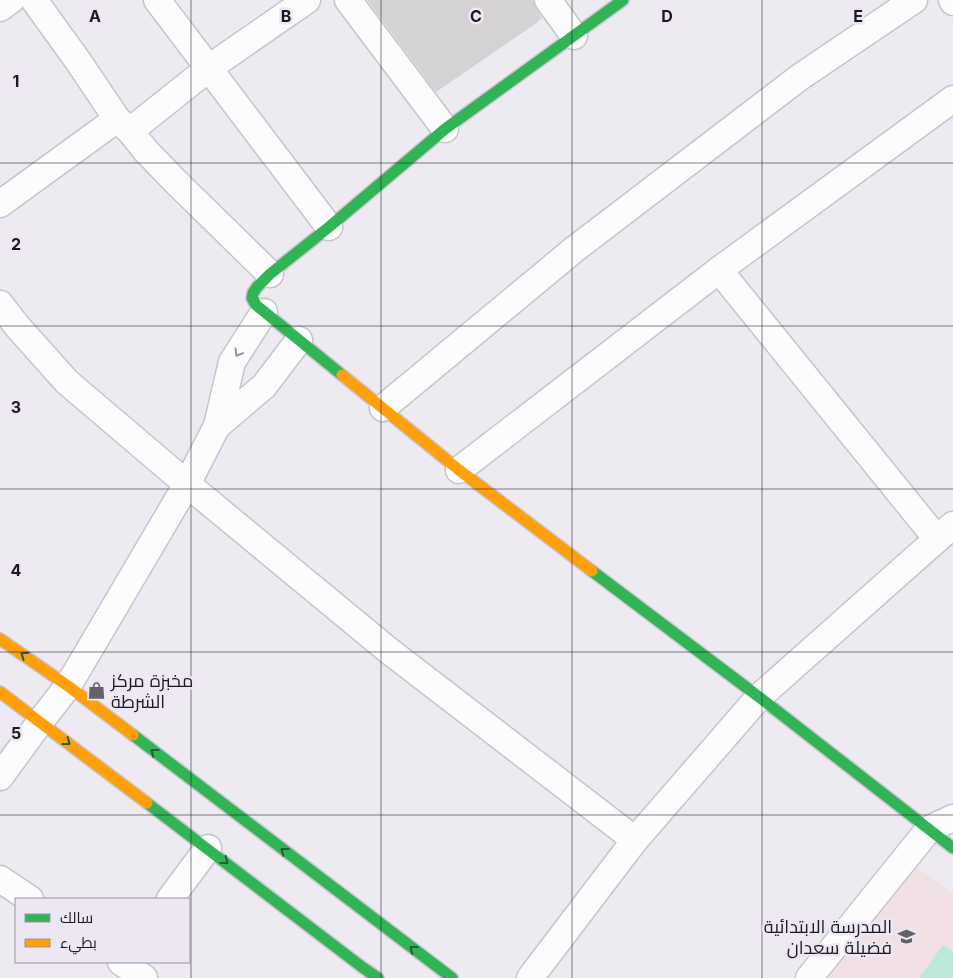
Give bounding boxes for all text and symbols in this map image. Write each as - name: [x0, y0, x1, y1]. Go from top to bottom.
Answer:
- text: A: [89, 6, 101, 26]
- text: B: [281, 6, 291, 26]
- text: C: [470, 6, 482, 26]
- text: D: [661, 6, 673, 26]
- text: E: [853, 6, 863, 26]
- text: 1: [13, 71, 19, 91]
- text: 2: [11, 234, 21, 254]
- one-way arrow: [235, 347, 244, 356]
- text: 3: [11, 397, 21, 417]
- text: 4: [11, 560, 22, 580]
- one-way arrow: [20, 652, 30, 661]
- place label: مخبزة مركز الشرطة: [110, 670, 193, 713]
- shop icon: مخبزة مركز الشرطة: [87, 680, 107, 700]
- text: 5: [11, 723, 21, 743]
- one-way arrow: [61, 736, 71, 745]
- one-way arrow: [150, 749, 160, 758]
- one-way arrow: [281, 848, 290, 856]
- one-way arrow: [219, 856, 228, 864]
- legend: [15, 898, 190, 963]
- text: سالك: [60, 908, 93, 927]
- place label: المدرسة الابتدائية فضيلة سعدان: [764, 916, 892, 959]
- school or university icon: المدرسة الابتدائية فضيلة سعدان: [896, 926, 916, 946]
- text: بطيء: [60, 933, 97, 955]
- one-way arrow: [409, 946, 419, 955]

